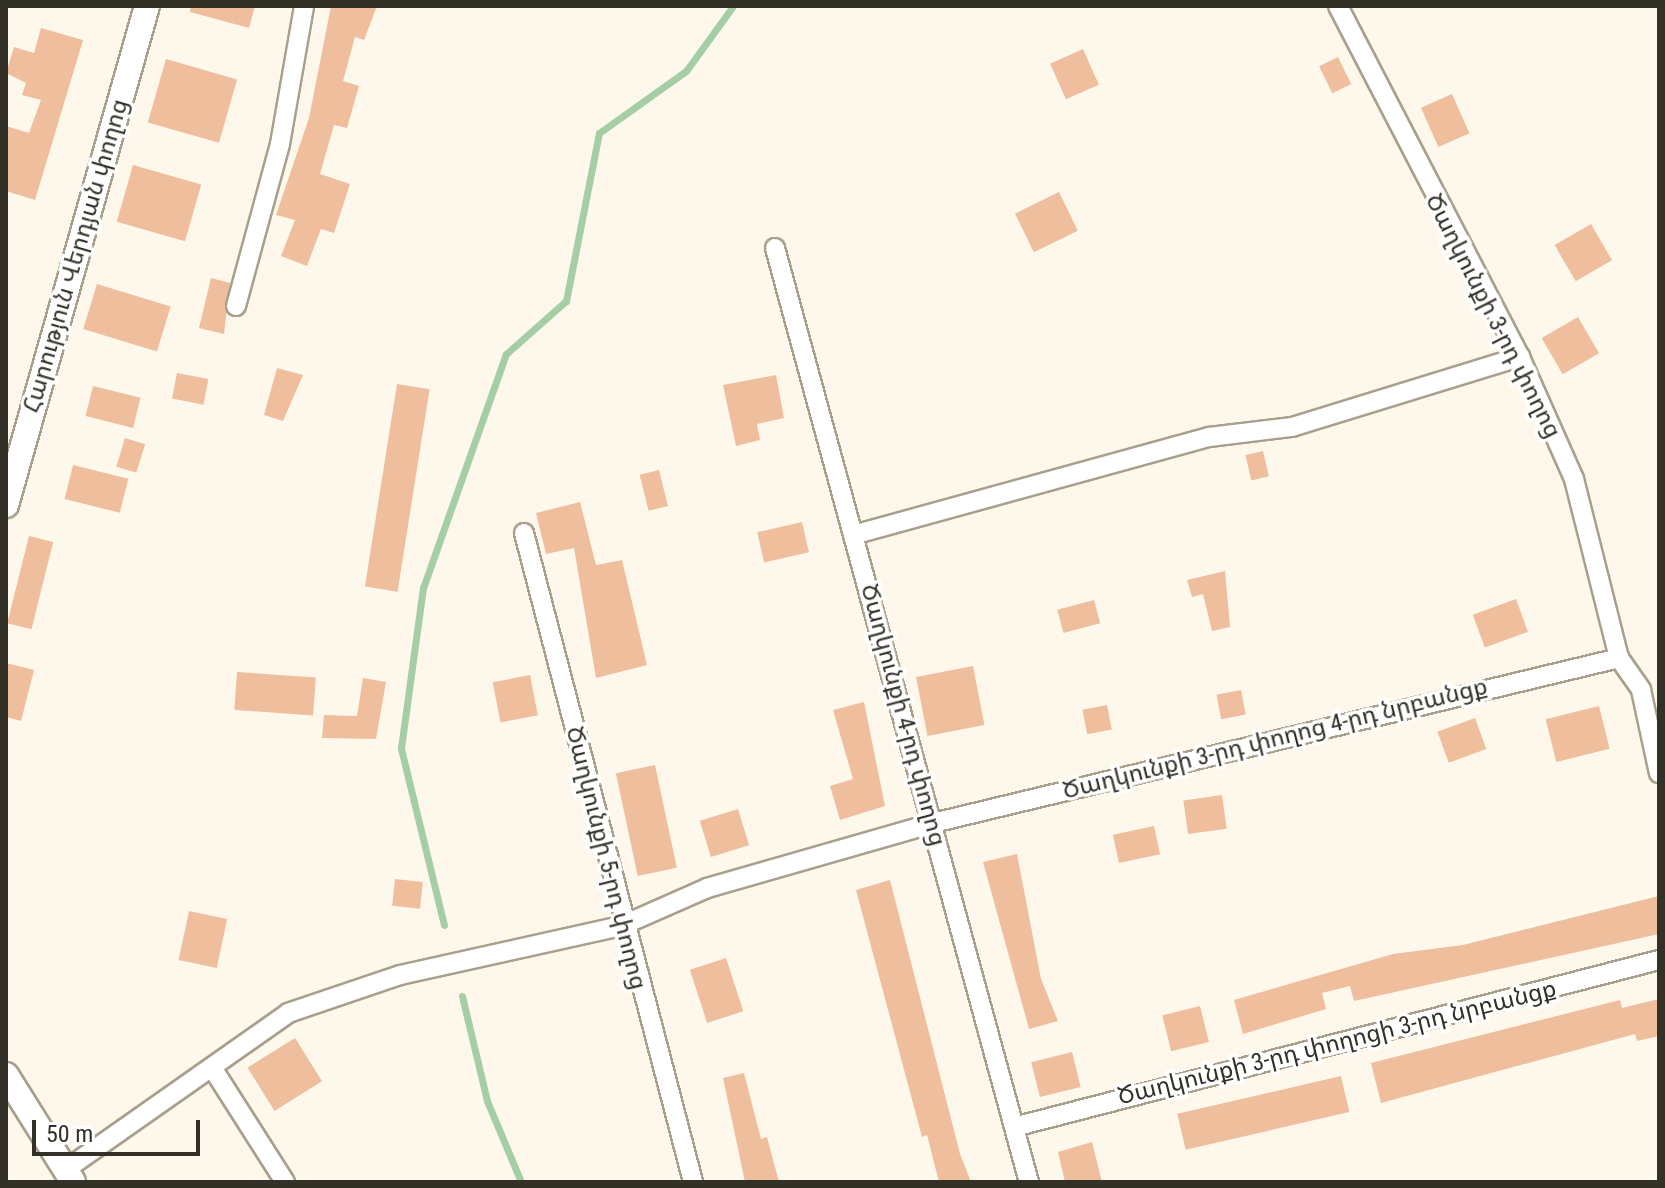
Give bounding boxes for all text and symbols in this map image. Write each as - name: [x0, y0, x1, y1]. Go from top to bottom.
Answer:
- street label: Հարություն Վերդյան փողոց: [17, 96, 135, 416]
- street label: Ծաղկունքի 3-րդ փողոց: [1419, 189, 1567, 443]
- street label: Ծաղկունքի 4-րդ փողոց: [854, 581, 952, 849]
- street label: Ծաղկունքի 3-րդ փողոց 4-րդ նրբանցք: [1060, 672, 1490, 806]
- street label: Ծաղկունքի 5-րդ փողոց: [559, 723, 653, 993]
- street label: Ծաղկունքի 3-րդ փողոցի 3-րդ նրբանցք: [1115, 974, 1559, 1112]
- scale bar: [36, 1104, 204, 1154]
- text: 50 m: [46, 1120, 93, 1148]

